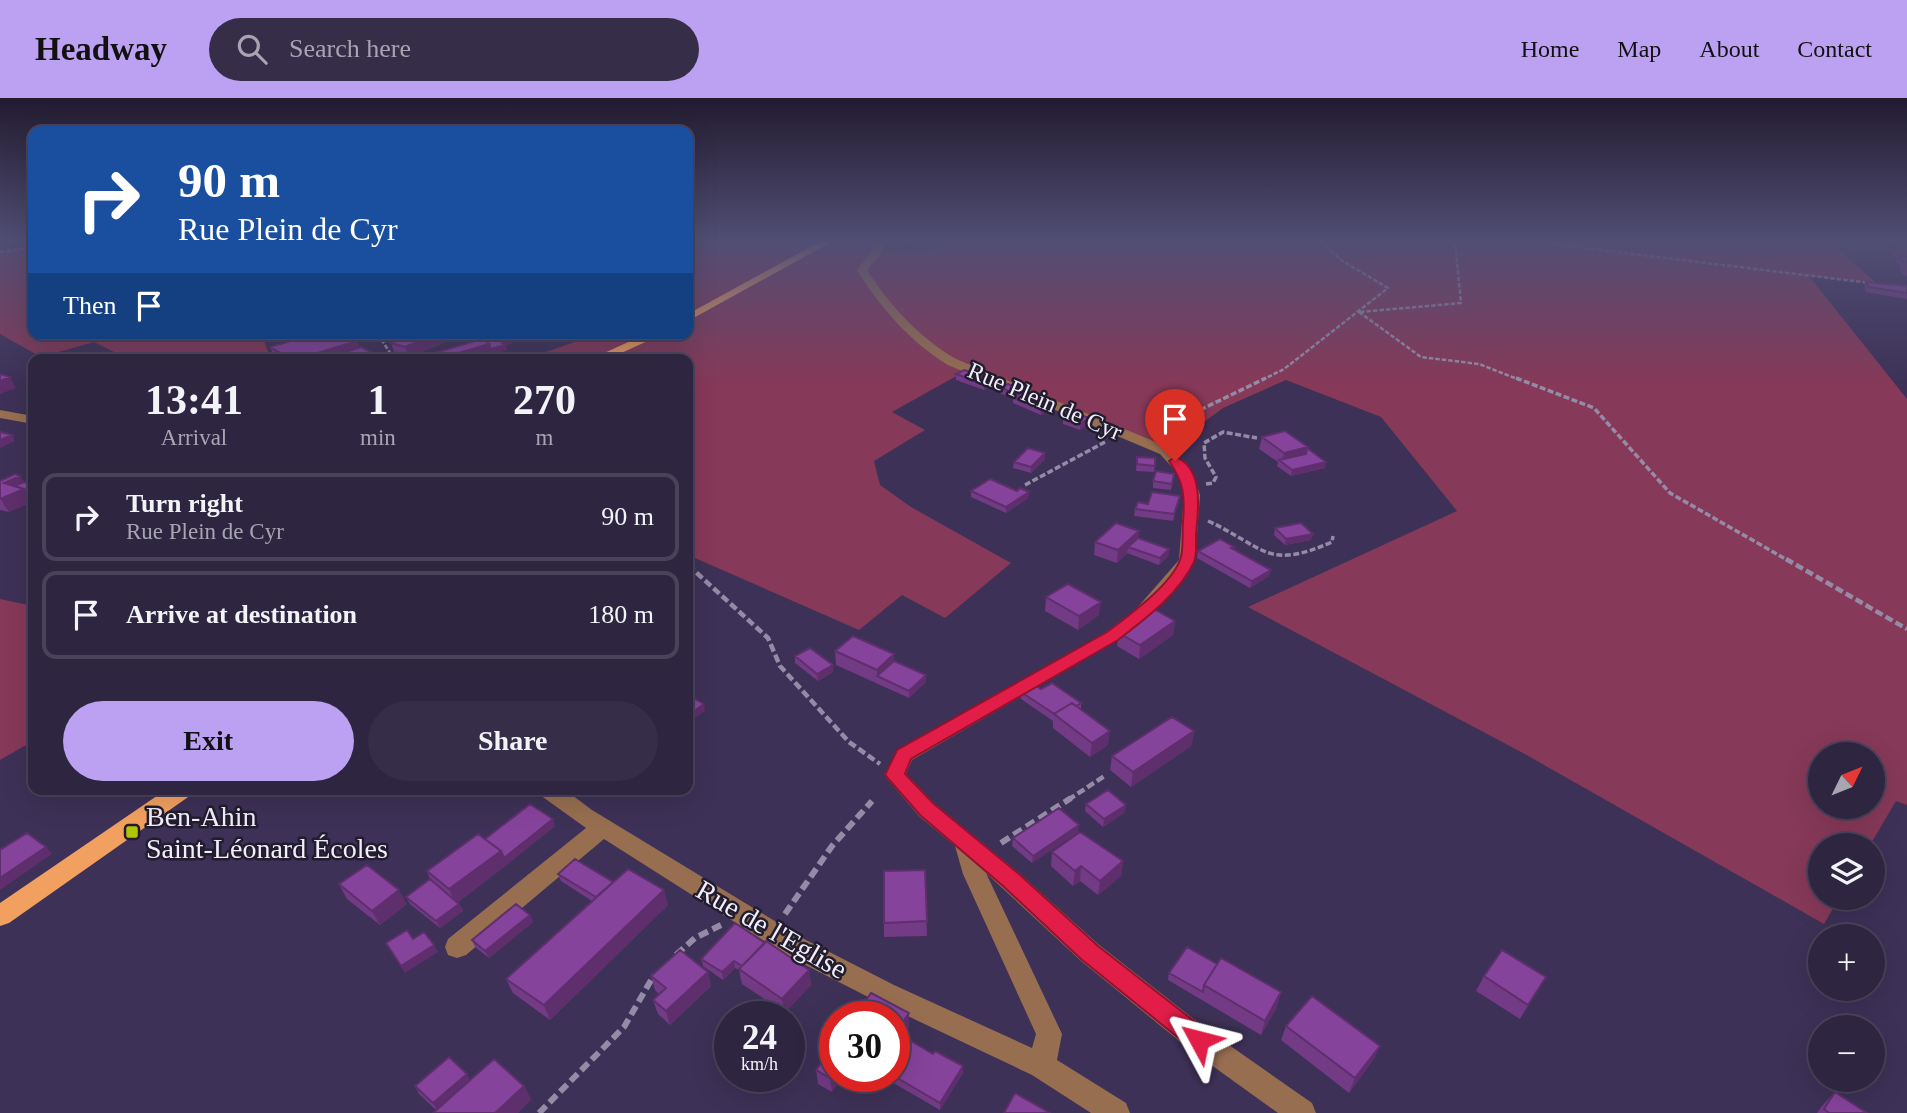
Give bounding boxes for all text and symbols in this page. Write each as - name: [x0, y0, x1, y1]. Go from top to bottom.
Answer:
- search box: [209, 18, 699, 81]
- icon: search: [233, 30, 271, 68]
- text: Headway: [35, 31, 167, 67]
- text: Search here: [289, 34, 411, 63]
- text: Home: [1521, 36, 1579, 62]
- text: Map: [1617, 36, 1661, 62]
- text: About: [1699, 36, 1759, 62]
- text: Contact: [1797, 36, 1872, 62]
- text: 90 m: [178, 153, 280, 208]
- icon: right: [63, 154, 154, 245]
- text: Rue Plein de Cyr: [178, 211, 398, 247]
- icon: arrive: [130, 287, 168, 325]
- text: Then: [63, 291, 116, 320]
- street label: Rue Plein de Cyr: [964, 357, 1126, 445]
- text: 13:41: [145, 377, 243, 423]
- text: 1: [367, 377, 388, 423]
- text: 270: [513, 377, 576, 423]
- pin: [1145, 389, 1205, 461]
- icon: arrive: [1156, 400, 1194, 438]
- text: Arrival: [161, 425, 227, 450]
- text: min: [360, 425, 396, 450]
- text: m: [535, 425, 553, 450]
- text: Turn right: [126, 489, 243, 518]
- icon: right: [67, 498, 105, 536]
- text: 90 m: [601, 502, 654, 531]
- text: Rue Plein de Cyr: [126, 519, 284, 544]
- icon: arrive: [67, 596, 105, 634]
- text: Arrive at destination: [126, 600, 357, 629]
- text: 180 m: [588, 600, 654, 629]
- button: Exit: [63, 701, 354, 781]
- button: Share: [368, 701, 658, 781]
- north arrow: [1808, 742, 1885, 819]
- map controls: [1808, 742, 1885, 1092]
- place label: Ben-Ahin Saint-Léonard Écoles: [146, 801, 388, 864]
- marker: Ben-Ahin Saint-Léonard Écoles: [124, 824, 140, 840]
- button: layers: [1808, 833, 1885, 910]
- street label: Rue de l'Eglise: [691, 874, 852, 985]
- button: +: [1808, 924, 1885, 1001]
- speed limit sign: 30: [819, 1001, 910, 1092]
- position arrow: [1162, 1003, 1236, 1077]
- button: −: [1808, 1015, 1885, 1092]
- text: 24: [742, 1018, 777, 1057]
- text: km/h: [741, 1054, 778, 1074]

